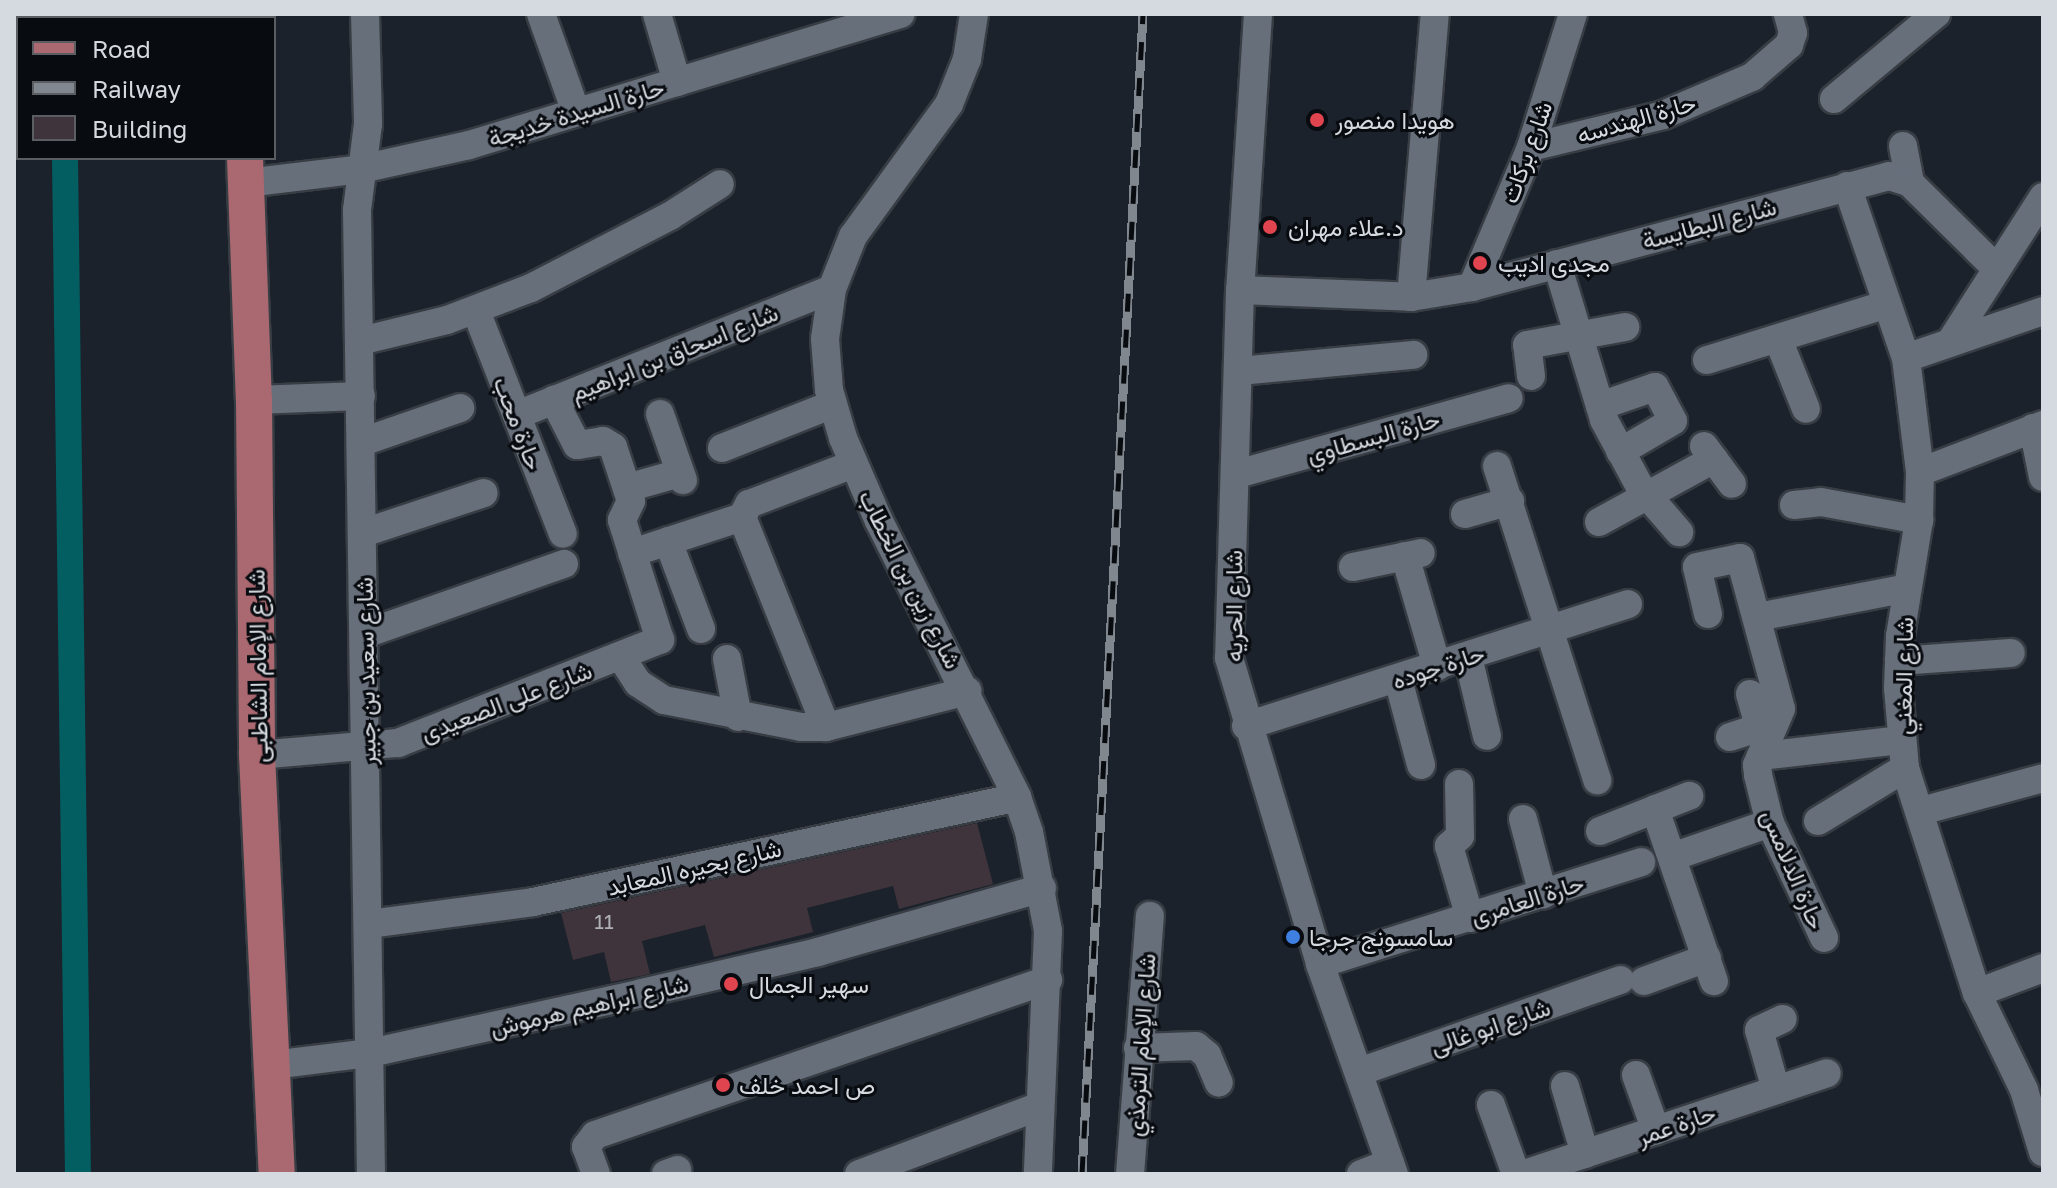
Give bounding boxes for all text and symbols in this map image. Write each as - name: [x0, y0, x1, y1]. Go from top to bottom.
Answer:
- legend: [16, 16, 276, 160]
- text: Road: [92, 34, 151, 63]
- street label: حارة السيدة خديجة: [485, 72, 667, 152]
- text: Railway: [92, 74, 181, 103]
- street label: حارة الهندسه: [1573, 87, 1699, 149]
- street label: شارع بركات: [1494, 97, 1558, 207]
- place label: هويدا منصور: [1335, 106, 1455, 134]
- marker: هويدا منصور: [1306, 109, 1328, 131]
- text: Building: [92, 114, 187, 143]
- street label: شارع البطايسة: [1639, 191, 1779, 255]
- place label: د.علاء مهران: [1288, 213, 1404, 241]
- marker: د.علاء مهران: [1259, 216, 1281, 238]
- place label: مجدى اديب: [1498, 249, 1610, 277]
- marker: مجدى اديب: [1469, 252, 1491, 274]
- street label: شارع اسحاق بن ابراهيم: [566, 297, 782, 407]
- street label: حارة محب: [488, 372, 550, 474]
- street label: حارة البسطاوي: [1303, 403, 1443, 469]
- street label: شارع زين بن الخطاب: [854, 485, 968, 673]
- street label: شارع الحريه: [1219, 550, 1247, 662]
- street label: شارع الإمام الشاطبى: [241, 569, 273, 763]
- street label: شارع سعيد بن جبير: [349, 577, 381, 765]
- street label: شارع المغني: [1888, 617, 1918, 735]
- street label: حارة جوده: [1388, 638, 1488, 694]
- street label: شارع على الصعيدى: [416, 655, 596, 747]
- street label: حارة الدلامس: [1756, 805, 1832, 933]
- street label: شارع بحيره المعابد: [604, 833, 784, 901]
- street label: حارة العامرى: [1467, 867, 1587, 931]
- house number: 11: [594, 909, 614, 933]
- place label: سامسونج جرجا: [1309, 923, 1453, 951]
- marker: سامسونج جرجا: [1284, 928, 1302, 946]
- street label: شارع الإمام الترمذي: [1119, 952, 1161, 1138]
- street label: شارع ابراهيم هرموش: [487, 968, 691, 1042]
- place label: سهير الجمال: [749, 970, 869, 998]
- marker: سهير الجمال: [720, 973, 742, 995]
- street label: شارع ابو غالى: [1426, 992, 1554, 1060]
- place label: ص احمد خلف: [739, 1071, 875, 1099]
- marker: ص احمد خلف: [714, 1076, 732, 1094]
- street label: حارة عمر: [1633, 1097, 1719, 1151]

